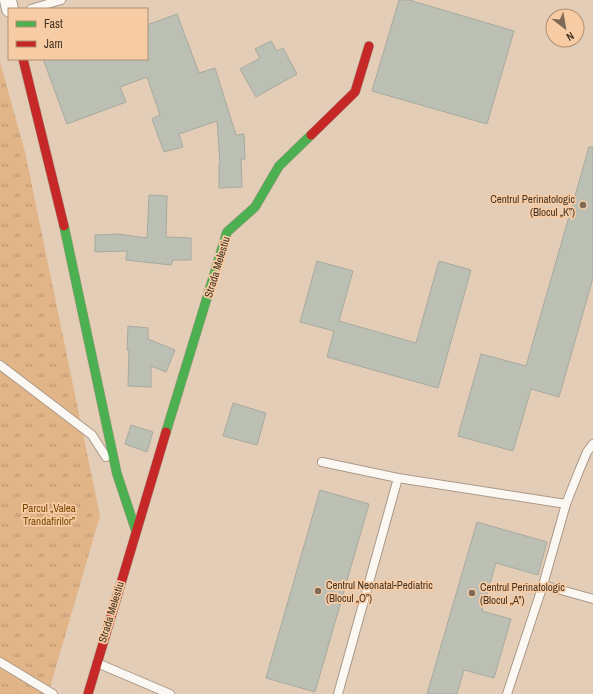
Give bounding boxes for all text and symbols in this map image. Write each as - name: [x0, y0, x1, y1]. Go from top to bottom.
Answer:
- legend: [8, 8, 148, 60]
- north arrow: [545, 8, 585, 48]
- text: Fast: [44, 16, 63, 32]
- text: N: [564, 29, 577, 44]
- text: Jam: [44, 36, 63, 52]
- place label: Centrul Perinatologic (Blocul „K”): [490, 192, 575, 219]
- marker: Centrul Perinatologic (Blocul „K”): [578, 200, 588, 210]
- street label: Strada Melestiu: [201, 235, 233, 299]
- park label: Parcul „Valea Trandafirilor”: [22, 501, 76, 528]
- place label: Centrul Neonatal-Pediatric (Blocul „O”): [326, 578, 433, 605]
- street label: Strada Melestiu: [95, 580, 127, 644]
- place label: Centrul Perinatologic (Blocul „A”): [480, 580, 565, 607]
- marker: Centrul Neonatal-Pediatric (Blocul „O”): [313, 586, 323, 596]
- marker: Centrul Perinatologic (Blocul „A”): [467, 588, 477, 598]

